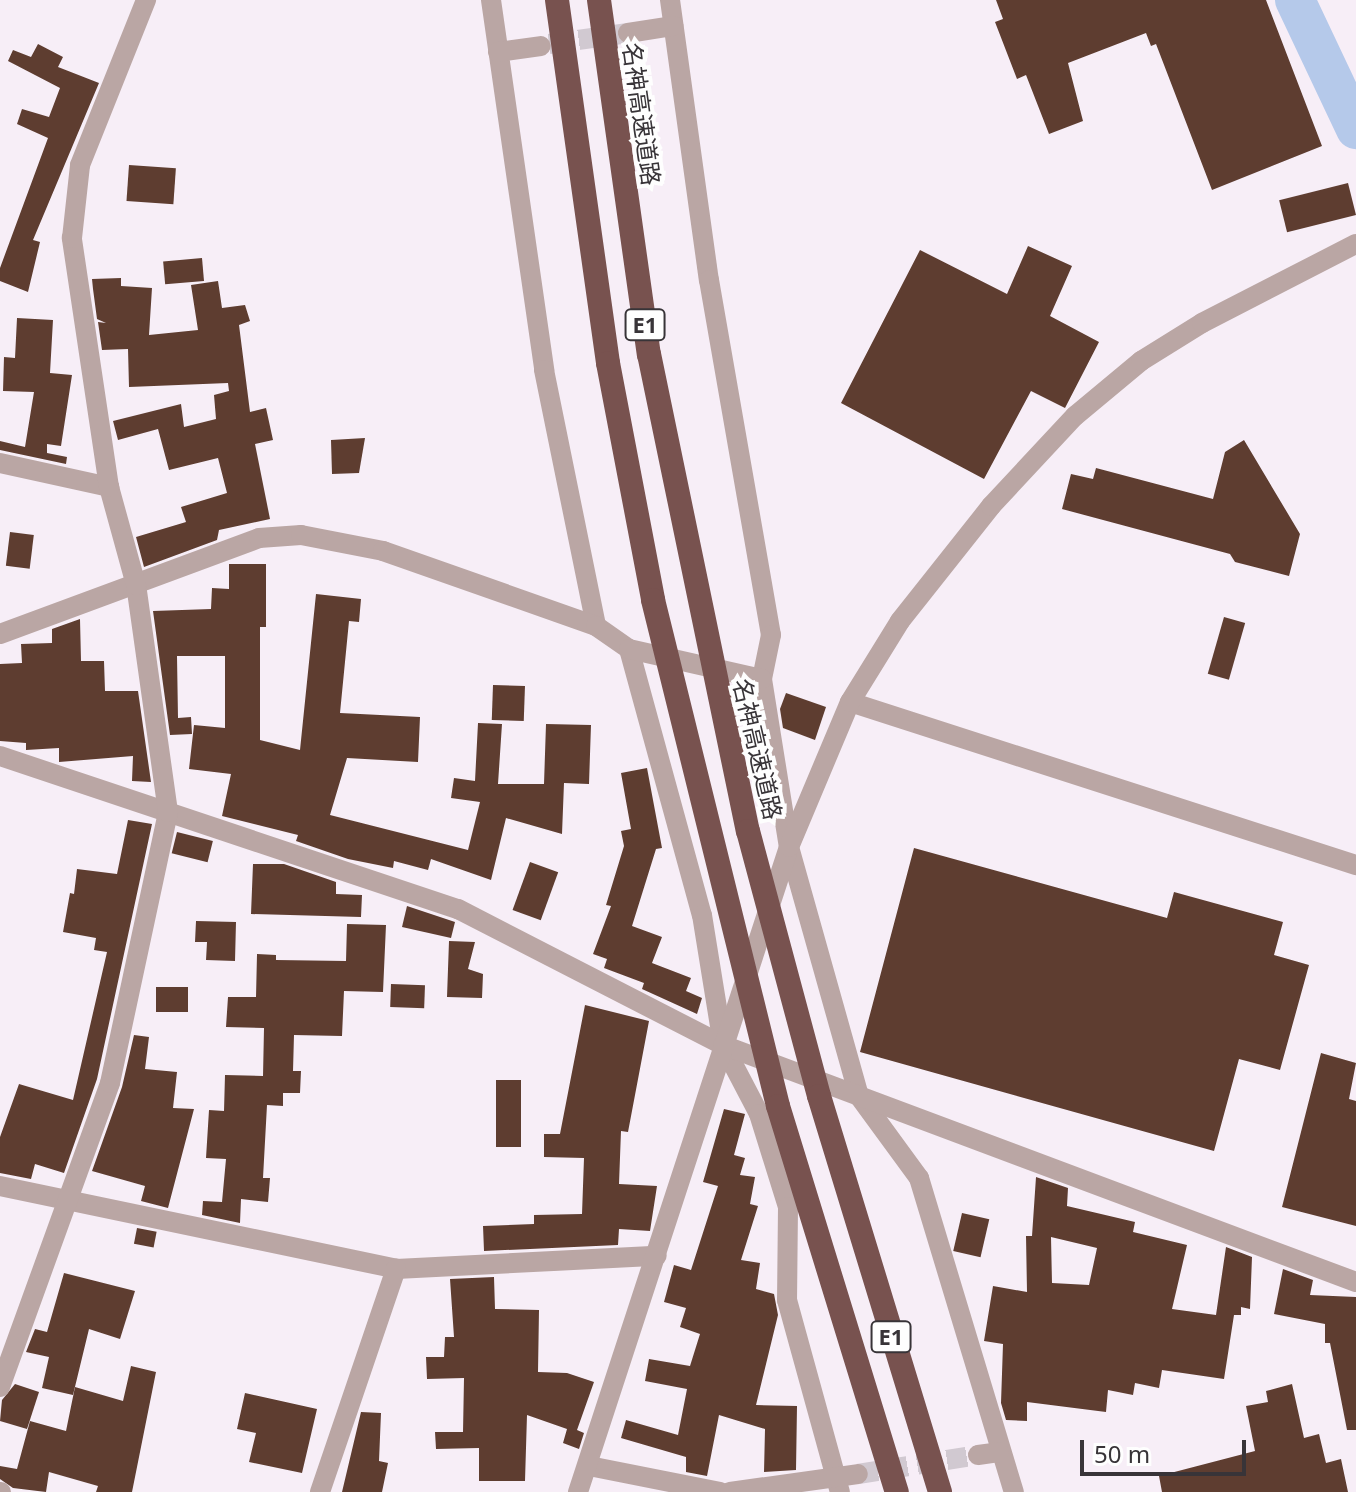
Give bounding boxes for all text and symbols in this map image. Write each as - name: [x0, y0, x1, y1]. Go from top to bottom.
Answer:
- street label: 名神高速道路: [618, 41, 666, 187]
- road number: E1: [623, 307, 667, 343]
- street label: 名神高速道路: [728, 676, 788, 822]
- road number: E1: [869, 1319, 913, 1355]
- scale bar: [1084, 1424, 1250, 1474]
- text: 50 m: [1094, 1437, 1150, 1470]

